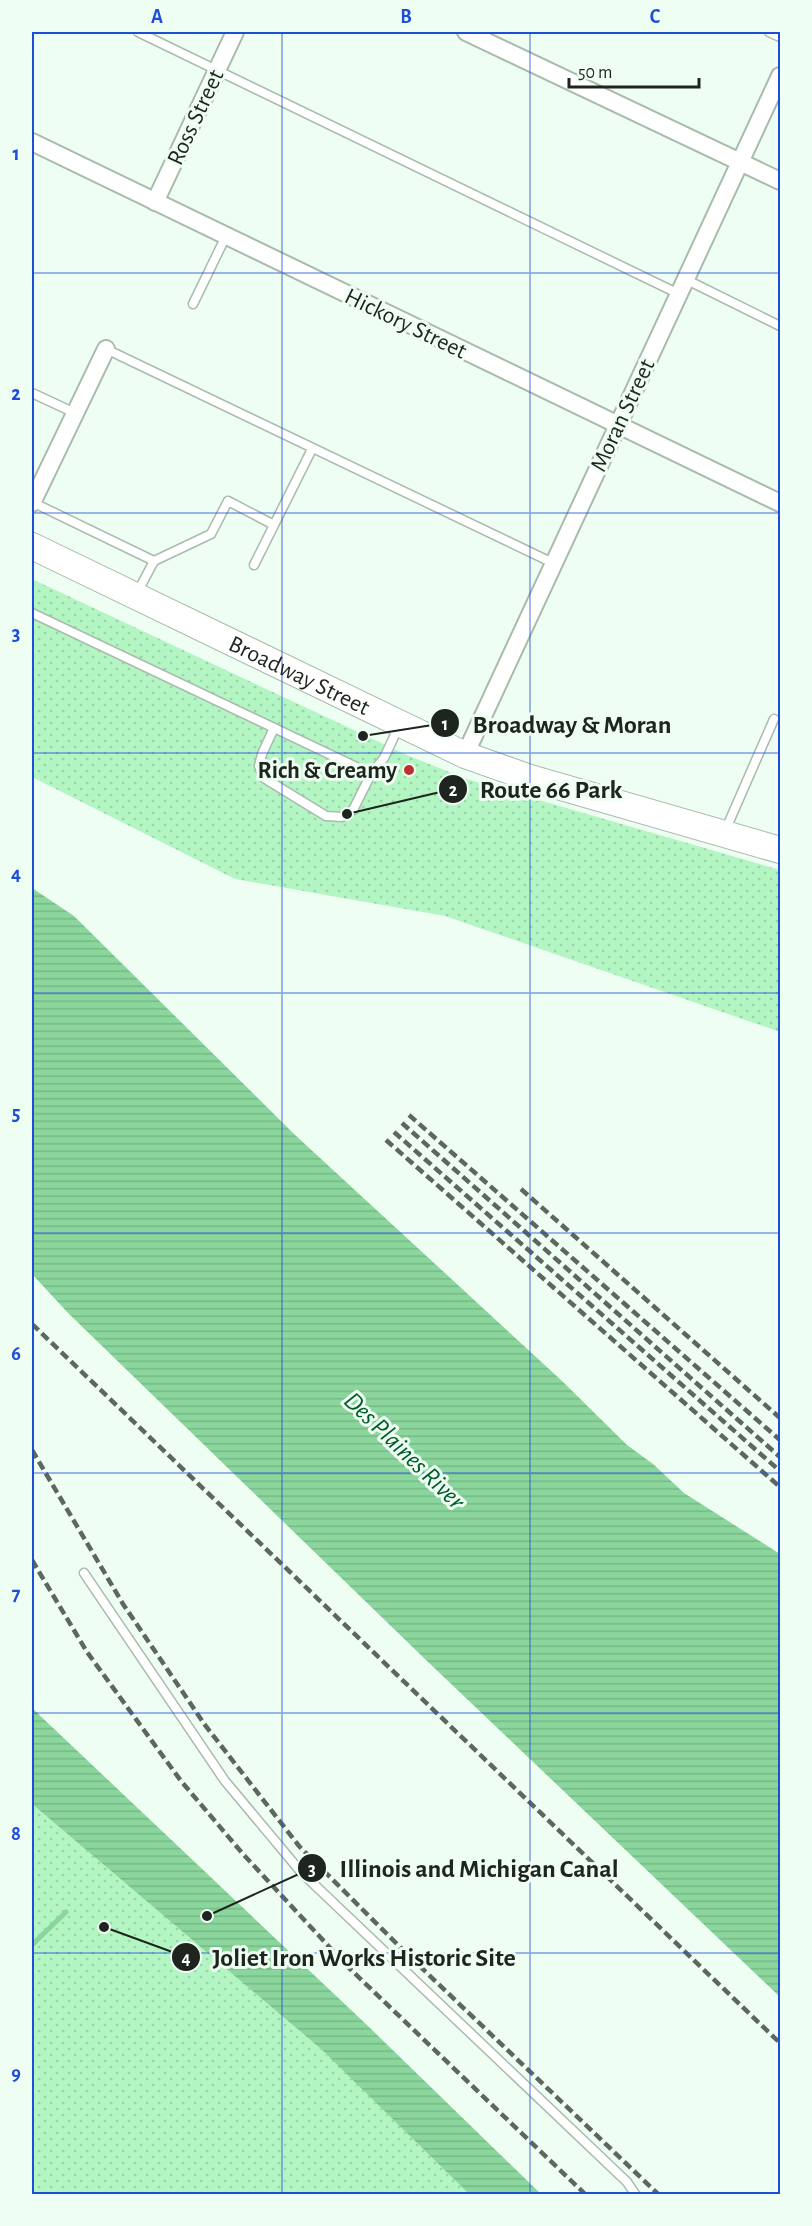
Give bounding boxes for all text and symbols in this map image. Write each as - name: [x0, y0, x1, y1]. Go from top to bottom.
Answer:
- text: A: [151, 7, 163, 27]
- text: B: [400, 7, 412, 27]
- text: C: [650, 7, 661, 27]
- scale bar: [569, 51, 700, 89]
- text: 50 m: [578, 64, 612, 82]
- street label: Ross Street: [163, 66, 229, 169]
- text: 1: [12, 144, 20, 164]
- street label: Hickory Street: [341, 284, 471, 364]
- street label: Moran Street: [586, 355, 660, 475]
- text: 2: [11, 384, 21, 404]
- text: 3: [12, 624, 20, 644]
- street label: Broadway Street: [225, 632, 373, 720]
- callout: Broadway & Moran: [430, 701, 683, 745]
- text: Broadway & Moran: [473, 712, 671, 738]
- text: 1: [442, 716, 448, 734]
- place label: Rich & Creamy: [257, 759, 397, 783]
- marker: Rich & Creamy: [402, 763, 416, 777]
- callout: Route 66 Park: [438, 767, 635, 811]
- text: Route 66 Park: [480, 777, 622, 803]
- text: 2: [449, 782, 458, 800]
- text: 4: [11, 864, 21, 884]
- text: 5: [12, 1104, 20, 1124]
- text: 6: [11, 1344, 21, 1364]
- water label: Des Plaines River: [339, 1387, 471, 1515]
- text: 7: [12, 1584, 21, 1604]
- text: 8: [11, 1824, 21, 1844]
- callout: Illinois and Michigan Canal: [297, 1846, 630, 1890]
- text: Illinois and Michigan Canal: [339, 1856, 619, 1882]
- text: 3: [308, 1861, 316, 1879]
- callout: Joliet Iron Works Historic Site: [171, 1935, 528, 1979]
- text: Joliet Iron Works Historic Site: [212, 1945, 516, 1971]
- text: 4: [181, 1950, 191, 1968]
- text: 9: [11, 2064, 21, 2084]

